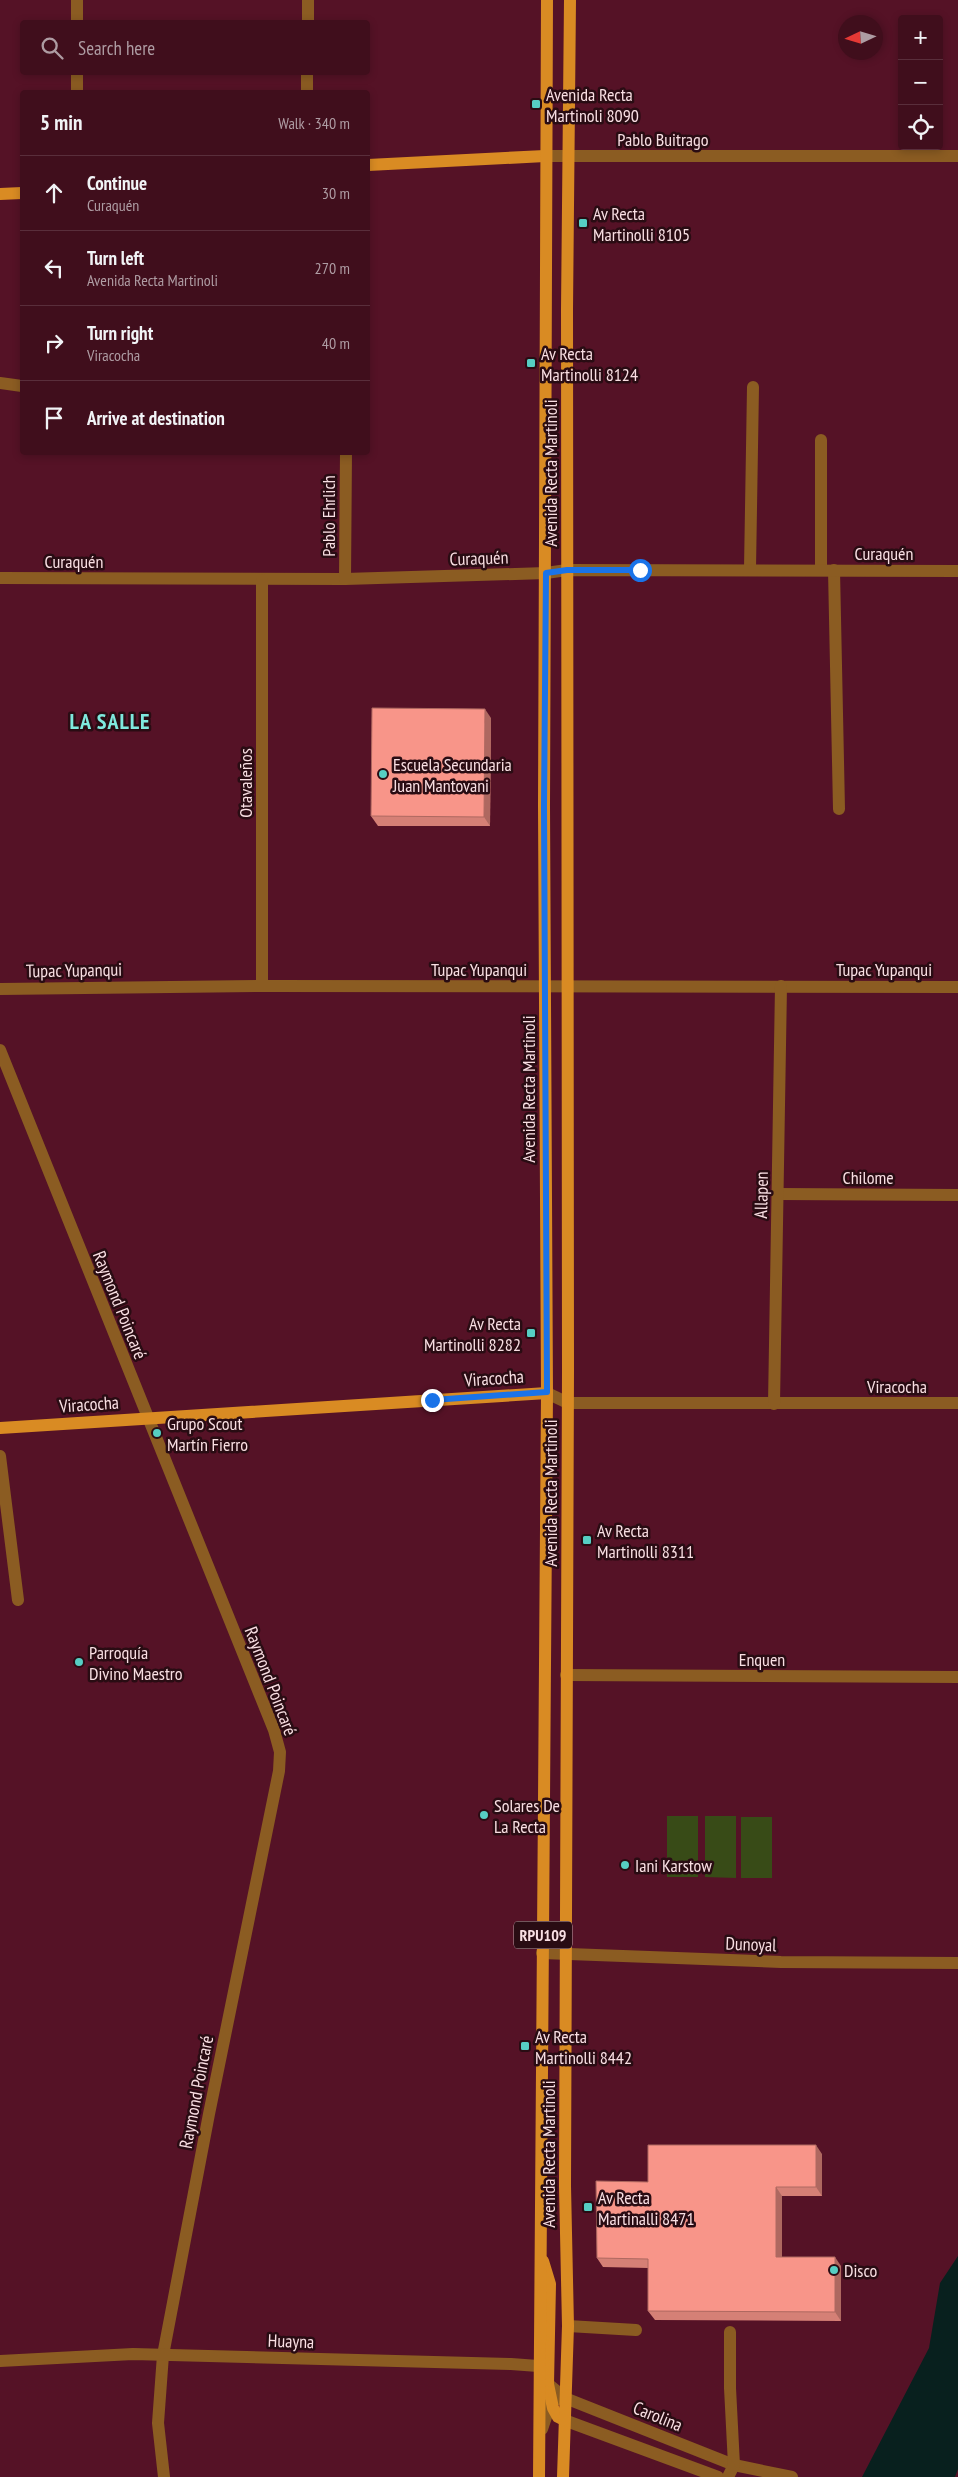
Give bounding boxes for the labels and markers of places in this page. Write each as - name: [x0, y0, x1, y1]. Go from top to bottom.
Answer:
- place label: Avenida Recta Martinoli 8090: [546, 83, 639, 127]
- marker: Avenida Recta Martinoli 8090: [530, 98, 542, 110]
- place label: Av Recta Martinolli 8105: [593, 202, 690, 246]
- marker: Av Recta Martinolli 8105: [577, 217, 589, 229]
- place label: Av Recta Martinolli 8124: [541, 342, 638, 386]
- marker: Av Recta Martinolli 8124: [525, 357, 537, 369]
- place label: Escuela Secundaria Juan Mantovani: [392, 753, 512, 797]
- marker: Escuela Secundaria Juan Mantovani: [377, 768, 389, 780]
- place label: Av Recta Martinolli 8282: [424, 1312, 521, 1356]
- marker: Av Recta Martinolli 8282: [525, 1327, 537, 1339]
- place label: Grupo Scout Martín Fierro: [167, 1412, 248, 1456]
- marker: Grupo Scout Martín Fierro: [151, 1427, 163, 1439]
- place label: Av Recta Martinolli 8311: [597, 1519, 694, 1563]
- marker: Av Recta Martinolli 8311: [581, 1534, 593, 1546]
- place label: Parroquía Divino Maestro: [89, 1641, 183, 1685]
- marker: Parroquía Divino Maestro: [73, 1656, 85, 1668]
- place label: Solares De La Recta: [494, 1794, 560, 1838]
- marker: Solares De La Recta: [478, 1809, 490, 1821]
- place label: Iani Karstow: [635, 1854, 712, 1877]
- marker: Iani Karstow: [619, 1859, 631, 1871]
- place label: Av Recta Martinolli 8442: [535, 2025, 632, 2069]
- marker: Av Recta Martinolli 8442: [519, 2040, 531, 2052]
- place label: Av Recta Martinalli 8471: [598, 2186, 695, 2230]
- marker: Av Recta Martinalli 8471: [582, 2201, 594, 2213]
- place label: Disco: [844, 2259, 878, 2282]
- marker: Disco: [828, 2264, 840, 2276]

